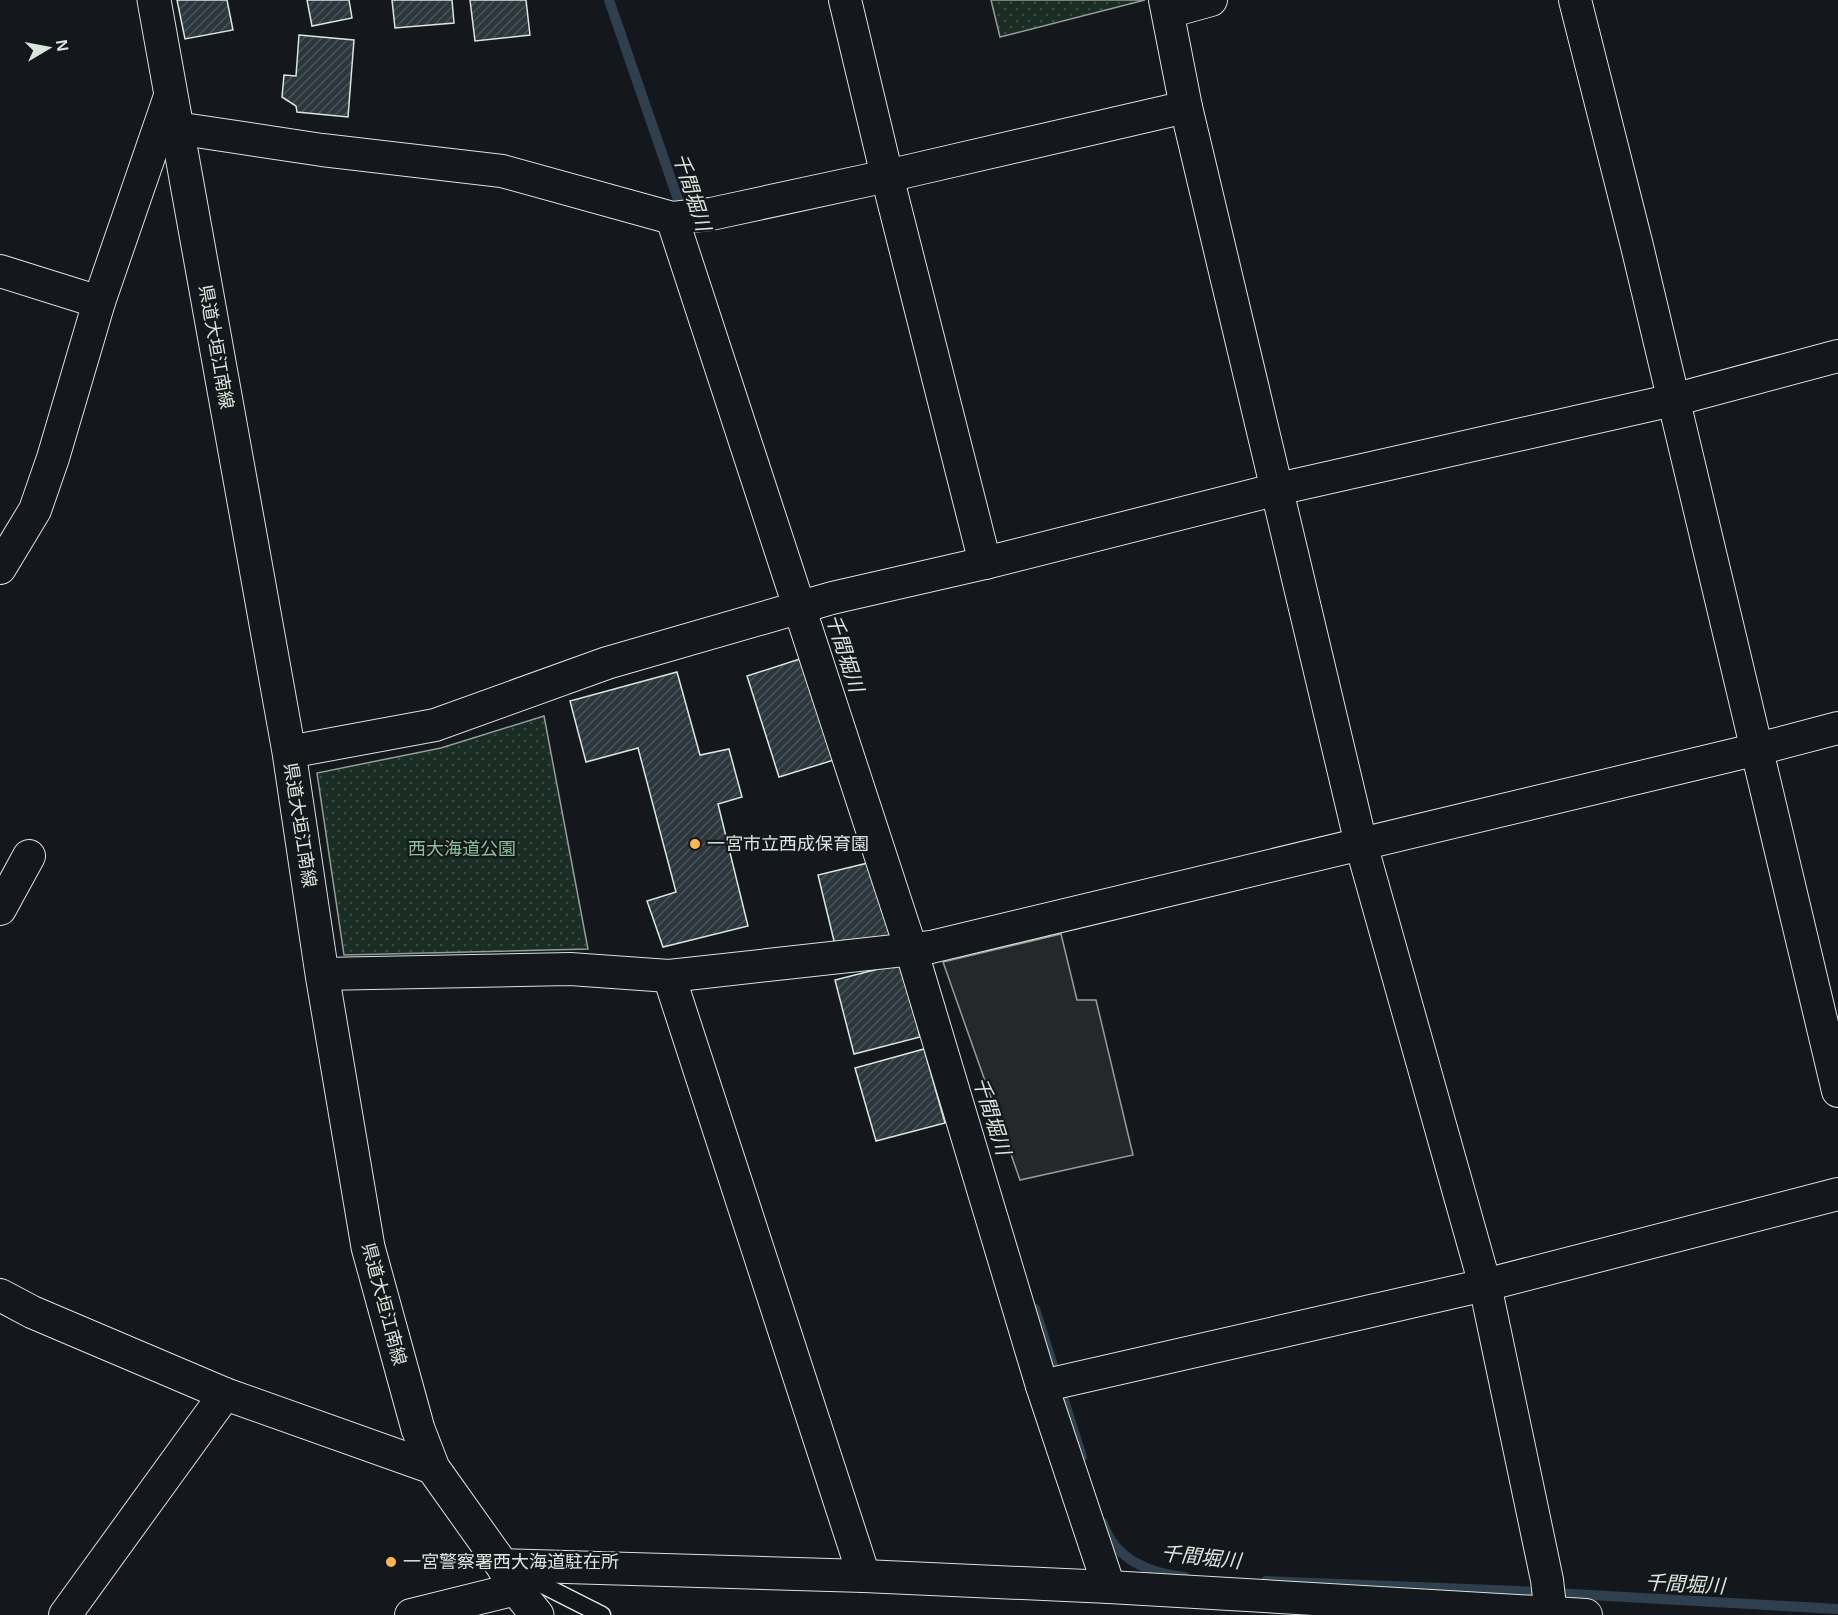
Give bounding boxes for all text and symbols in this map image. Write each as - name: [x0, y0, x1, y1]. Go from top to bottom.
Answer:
- north arrow: [18, 18, 78, 78]
- text: N: [53, 38, 72, 53]
- water label: 千間堀川: [669, 151, 715, 235]
- street label: 県道大垣江南線: [195, 283, 237, 411]
- water label: 千間堀川: [822, 612, 868, 696]
- street label: 県道大垣江南線: [280, 761, 320, 889]
- place label: 一宮市立西成保育園: [707, 834, 869, 854]
- marker: 一宮市立西成保育園: [688, 837, 702, 851]
- park label: 西大海道公園: [408, 839, 516, 859]
- water label: 千間堀川: [969, 1075, 1015, 1159]
- street label: 県道大垣江南線: [358, 1241, 410, 1367]
- water label: 千間堀川: [1160, 1542, 1244, 1572]
- place label: 一宮警察署西大海道駐在所: [403, 1552, 619, 1572]
- marker: 一宮警察署西大海道駐在所: [384, 1555, 398, 1569]
- water label: 千間堀川: [1644, 1571, 1728, 1597]

